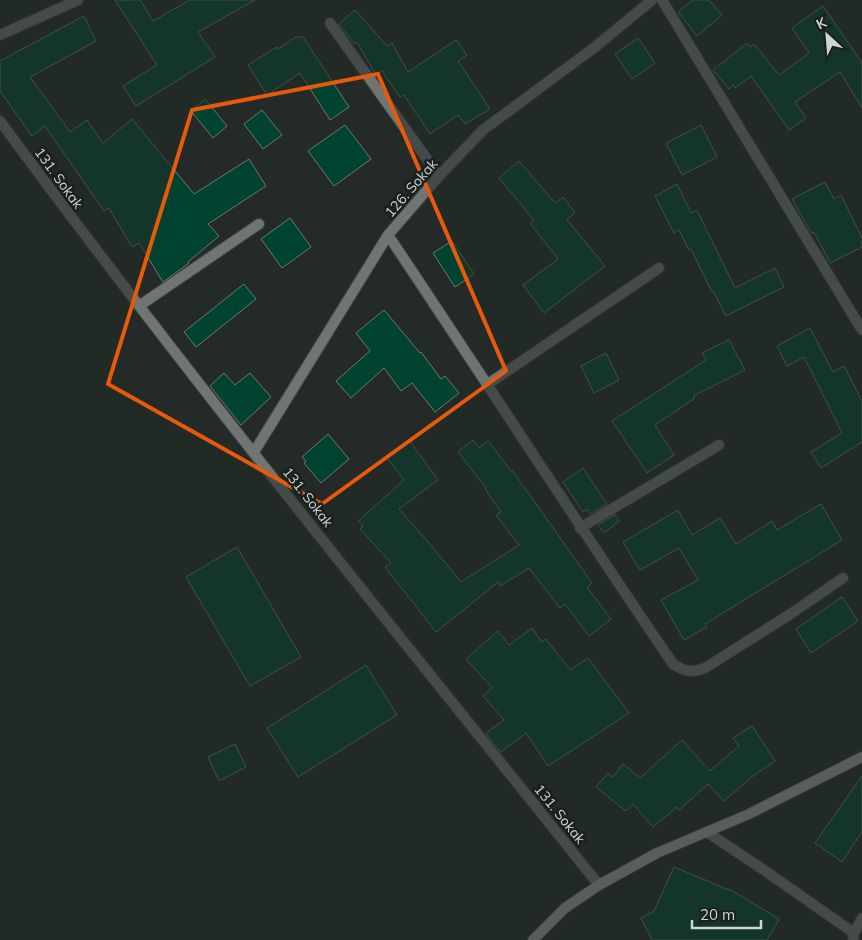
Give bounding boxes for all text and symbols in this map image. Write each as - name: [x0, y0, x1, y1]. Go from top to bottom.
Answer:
- north arrow: [802, 10, 852, 60]
- text: K: [813, 13, 830, 33]
- street label: 131. Sokak: [31, 144, 88, 213]
- street label: 126. Sokak: [381, 155, 442, 221]
- street label: 131. Sokak: [279, 463, 338, 531]
- street label: 131. Sokak: [531, 781, 590, 848]
- scale bar: [692, 898, 761, 930]
- text: 20 m: [700, 905, 735, 924]

